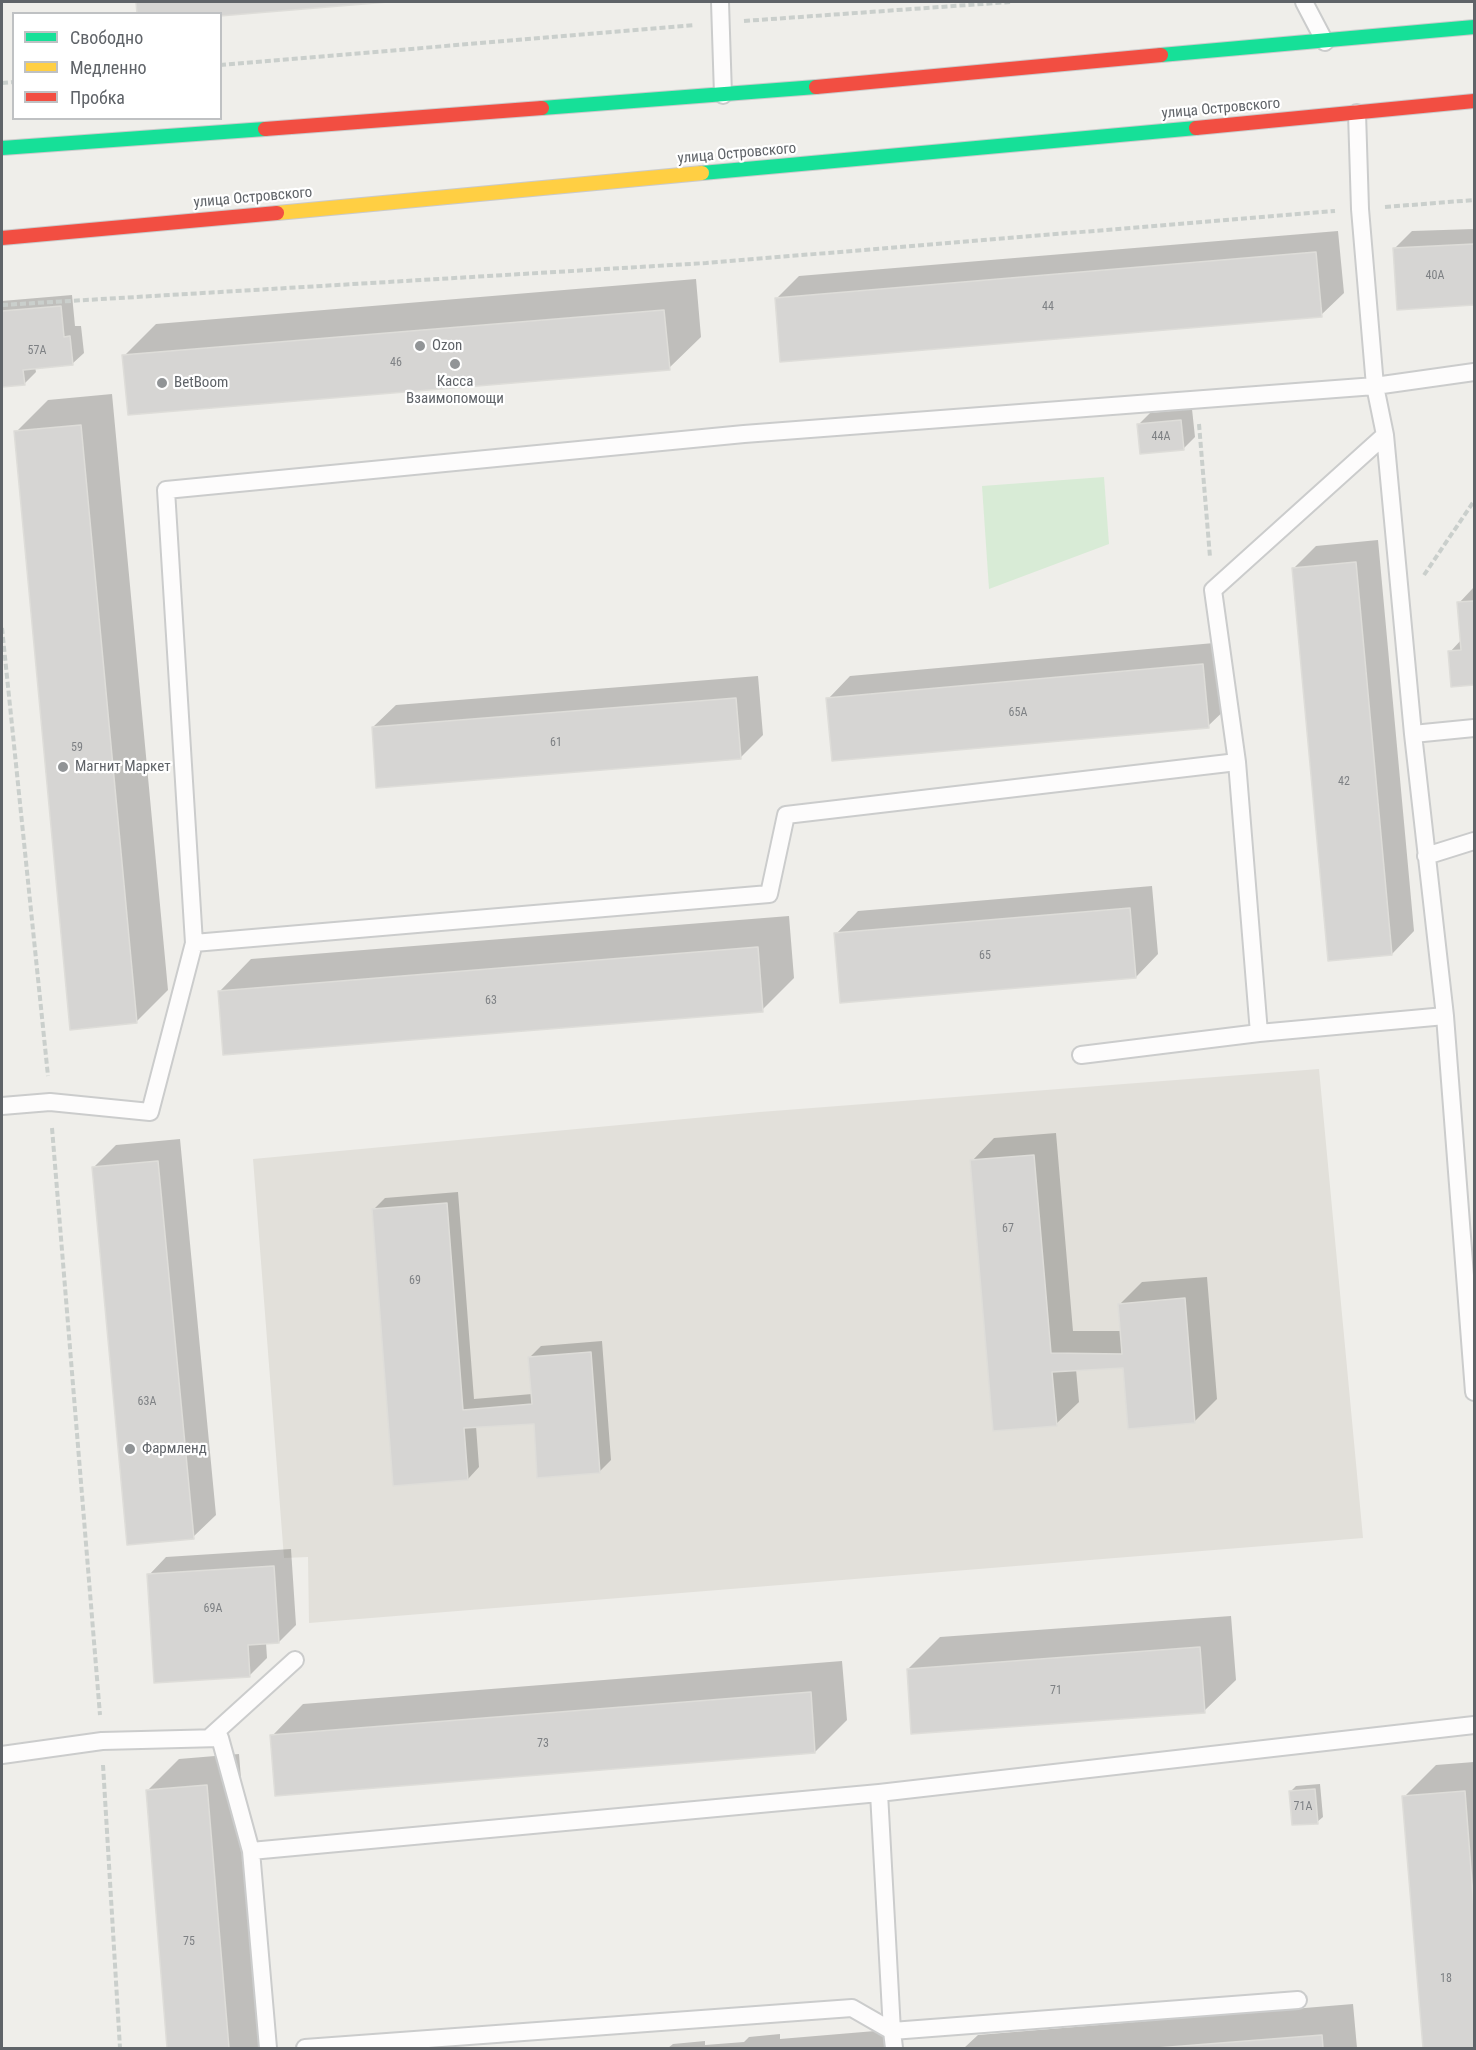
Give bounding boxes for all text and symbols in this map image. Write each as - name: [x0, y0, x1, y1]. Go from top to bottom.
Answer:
- legend: [12, 12, 222, 120]
- text: Свободно: [70, 27, 143, 48]
- text: Медленно: [70, 57, 147, 78]
- text: Пробка: [70, 87, 125, 108]
- street label: улица Островского: [1161, 95, 1281, 123]
- street label: улица Островского: [677, 140, 797, 168]
- street label: улица Островского: [193, 184, 313, 212]
- house number: 40А: [1426, 269, 1444, 283]
- house number: 44: [1042, 300, 1054, 314]
- place label: Ozon: [432, 337, 462, 355]
- marker: Ozon: [413, 339, 427, 353]
- house number: 57А: [28, 344, 46, 358]
- house number: 46: [390, 356, 402, 370]
- marker: Касса Взаимопомощи: [448, 357, 462, 371]
- place label: Касса Взаимопомощи: [406, 373, 504, 408]
- place label: BetBoom: [174, 374, 228, 392]
- marker: BetBoom: [155, 376, 169, 390]
- house number: 44А: [1152, 430, 1170, 444]
- house number: 65А: [1009, 706, 1027, 720]
- house number: 61: [550, 736, 562, 750]
- house number: 59: [71, 741, 83, 755]
- place label: Магнит Маркет: [75, 758, 171, 776]
- marker: Магнит Маркет: [56, 760, 70, 774]
- house number: 42: [1338, 775, 1350, 789]
- house number: 65: [979, 949, 991, 963]
- house number: 63: [485, 994, 497, 1008]
- house number: 67: [1002, 1222, 1014, 1236]
- house number: 69: [409, 1274, 421, 1288]
- house number: 63А: [138, 1395, 156, 1409]
- place label: Фармленд: [142, 1440, 207, 1458]
- marker: Фармленд: [123, 1442, 137, 1456]
- house number: 69А: [204, 1602, 222, 1616]
- house number: 71: [1050, 1684, 1062, 1698]
- house number: 73: [537, 1737, 549, 1751]
- house number: 71А: [1294, 1800, 1312, 1814]
- house number: 75: [183, 1935, 195, 1949]
- house number: 18: [1440, 1972, 1452, 1986]

